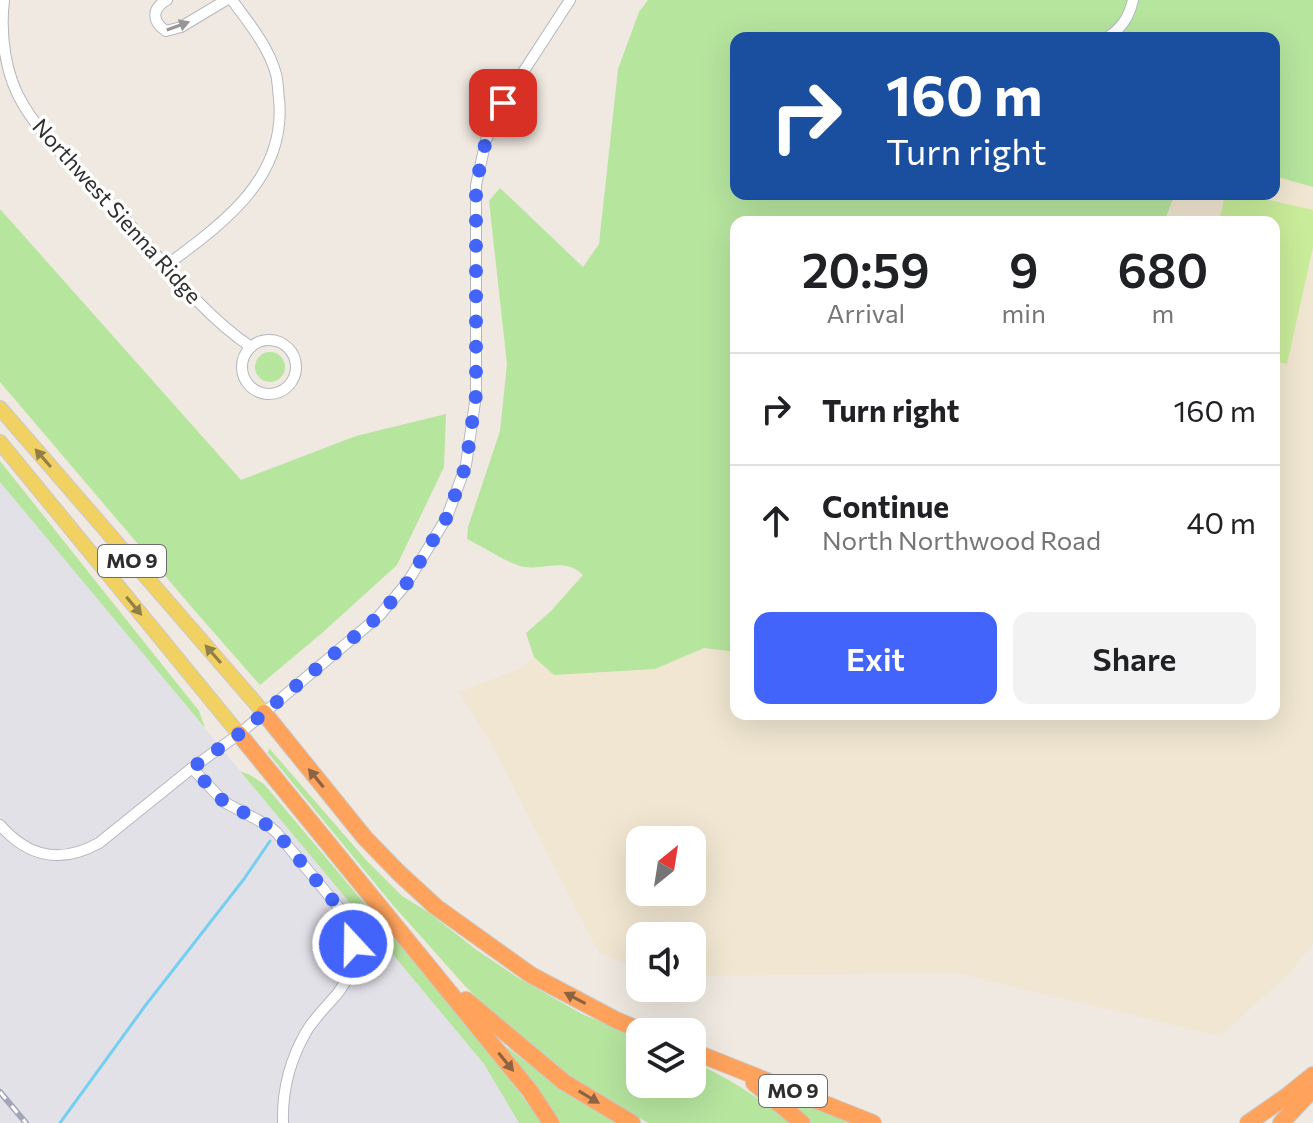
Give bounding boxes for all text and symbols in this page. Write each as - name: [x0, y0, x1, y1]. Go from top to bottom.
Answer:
- one-way arrow: [166, 19, 190, 31]
- text: 160 m: [886, 59, 1043, 128]
- icon: right: [754, 64, 858, 168]
- pin: [469, 69, 537, 137]
- icon: arrive: [481, 81, 525, 125]
- street label: Northwest Sienna Ridge: [27, 113, 208, 309]
- text: Turn right: [886, 128, 1047, 172]
- text: 20:59: [802, 239, 930, 298]
- text: 9: [1009, 239, 1038, 298]
- text: 680: [1118, 239, 1208, 298]
- text: Arrival: [826, 297, 905, 328]
- text: min: [1002, 297, 1046, 328]
- text: m: [1152, 297, 1174, 328]
- icon: right: [754, 387, 798, 431]
- text: Turn right: [822, 391, 959, 428]
- text: 160 m: [1173, 391, 1256, 428]
- one-way arrow: [35, 448, 52, 468]
- text: Continue: [822, 487, 949, 524]
- icon: ahead: [754, 499, 798, 543]
- text: 40 m: [1187, 503, 1256, 540]
- text: North Northwood Road: [822, 524, 1101, 555]
- road number: MO 9: [98, 545, 166, 577]
- one-way arrow: [125, 596, 142, 616]
- button: Exit: [754, 612, 997, 704]
- button: Share: [1013, 612, 1256, 704]
- one-way arrow: [205, 645, 222, 665]
- one-way arrow: [308, 768, 325, 788]
- north arrow: [626, 826, 706, 906]
- map controls: [626, 826, 706, 1098]
- position arrow: [311, 902, 395, 986]
- button: sound: [626, 922, 706, 1002]
- one-way arrow: [564, 992, 586, 1006]
- button: layers: [626, 1018, 706, 1098]
- one-way arrow: [497, 1051, 514, 1071]
- road number: MO 9: [759, 1075, 827, 1107]
- one-way arrow: [578, 1089, 600, 1103]

